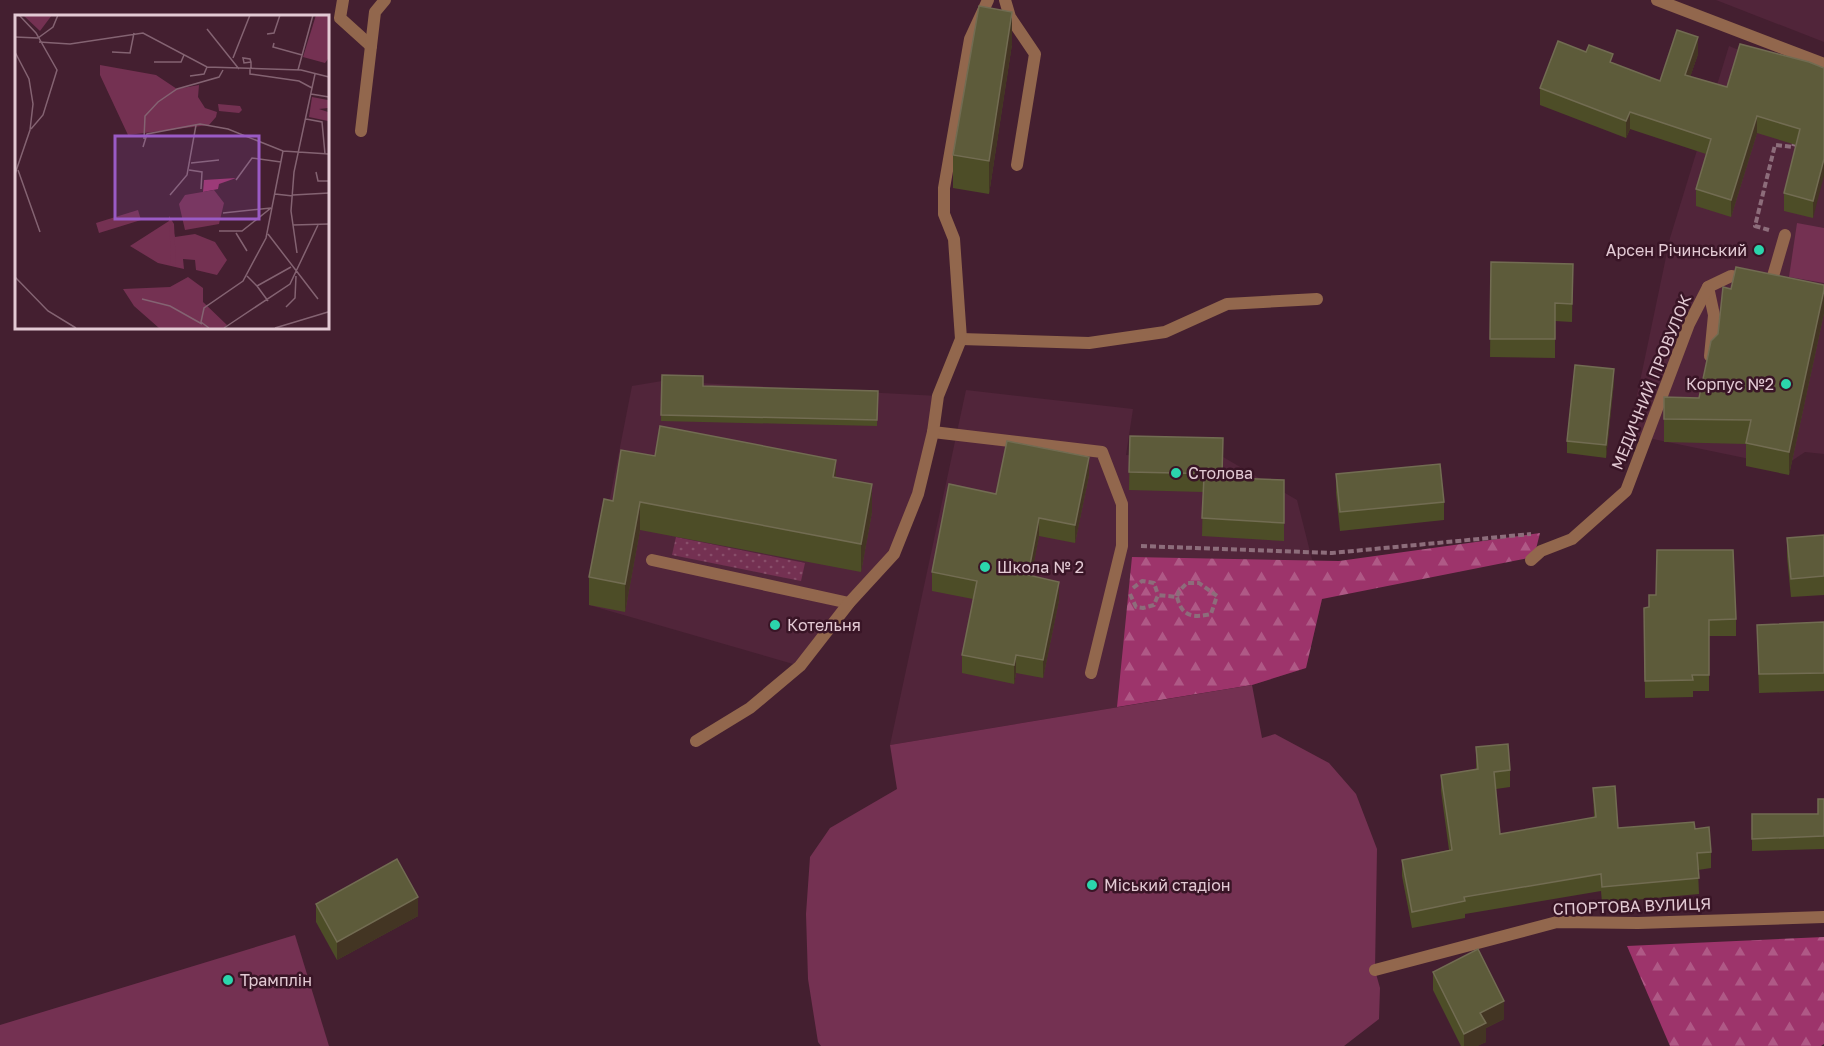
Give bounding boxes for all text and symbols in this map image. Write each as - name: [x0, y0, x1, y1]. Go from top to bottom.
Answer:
- inset map: [15, 15, 328, 328]
- place label: Арсен Річинський: [1606, 240, 1747, 260]
- marker: Арсен Річинський: [1752, 243, 1766, 257]
- street label: МЕДИЧНИЙ ПРОВУЛОК: [1607, 291, 1695, 473]
- place label: Корпус №2: [1686, 374, 1774, 394]
- marker: Корпус №2: [1779, 377, 1793, 391]
- place label: Столова: [1188, 463, 1253, 483]
- marker: Столова: [1169, 466, 1183, 480]
- place label: Школа № 2: [997, 557, 1084, 577]
- marker: Школа № 2: [978, 560, 992, 574]
- place label: Котельня: [787, 615, 861, 635]
- marker: Котельня: [768, 618, 782, 632]
- place label: Міський стадіон: [1104, 875, 1231, 895]
- marker: Міський стадіон: [1085, 878, 1099, 892]
- street label: СПОРТОВА ВУЛИЦЯ: [1552, 893, 1712, 919]
- place label: Трамплін: [240, 970, 312, 990]
- marker: Трамплін: [221, 973, 235, 987]

